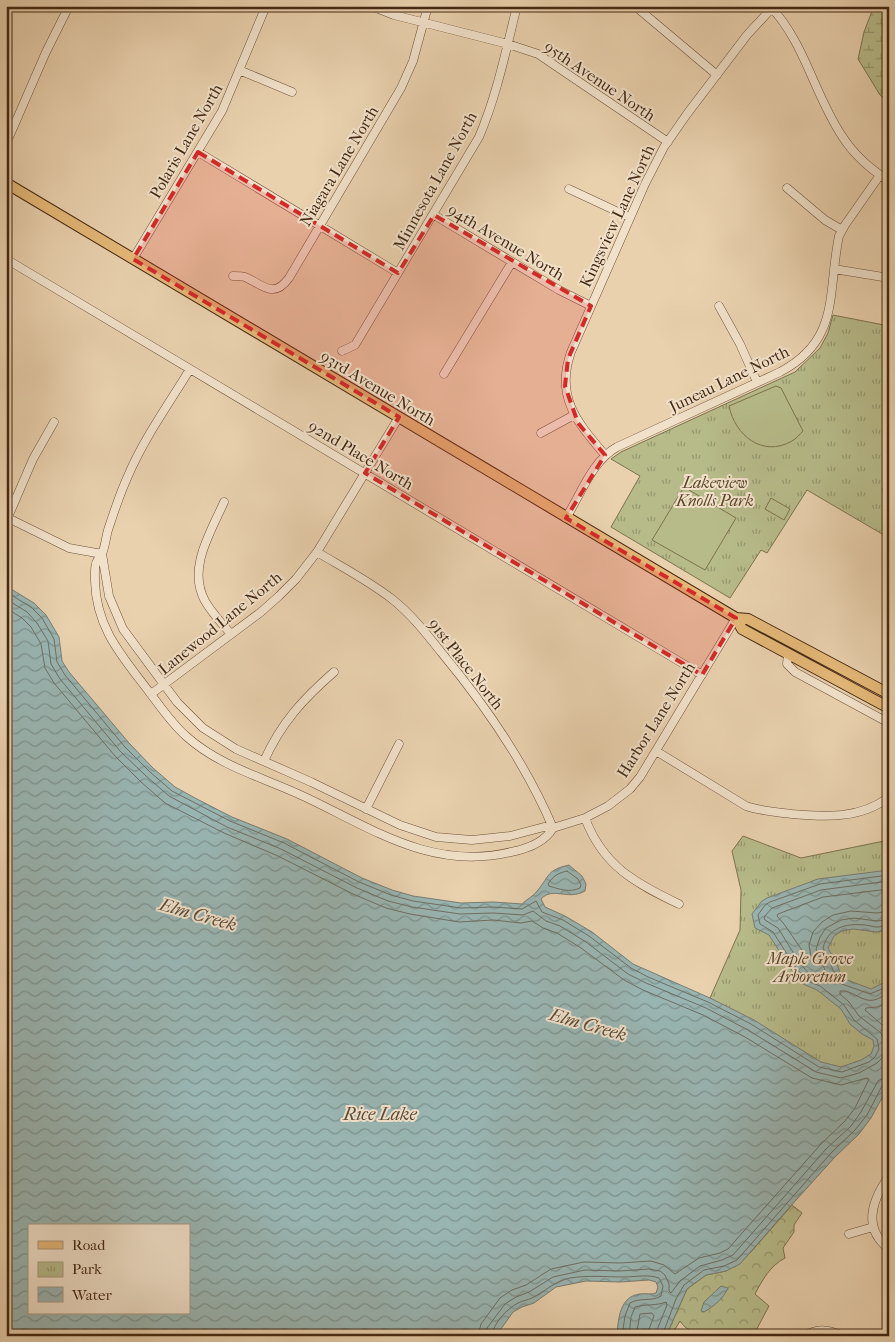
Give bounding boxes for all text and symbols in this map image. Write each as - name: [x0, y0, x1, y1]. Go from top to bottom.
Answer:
- street label: 95th Avenue North: [541, 37, 659, 125]
- street label: Polaris Lane North: [146, 80, 227, 202]
- street label: Niagara Lane North: [296, 102, 382, 230]
- street label: Minnesota Lane North: [389, 108, 481, 254]
- street label: Kingsview Lane North: [576, 142, 658, 290]
- street label: 94th Avenue North: [444, 200, 568, 284]
- street label: Juneau Lane North: [664, 342, 792, 417]
- street label: 93rd Avenue North: [317, 346, 439, 430]
- street label: 92nd Place North: [305, 416, 417, 494]
- park label: Lakeview Knolls Park: [675, 473, 754, 510]
- street label: Lanewood Lane North: [155, 567, 285, 679]
- street label: 91st Place North: [425, 615, 507, 713]
- street label: Harbor Lane North: [613, 659, 699, 781]
- water label: Elm Creek: [156, 894, 239, 936]
- park label: Maple Grove Arboretum: [766, 949, 853, 986]
- water label: Elm Creek: [546, 1004, 629, 1046]
- water label: Rice Lake: [342, 1104, 418, 1125]
- legend: [28, 1224, 190, 1314]
- text: Road: [72, 1236, 106, 1254]
- text: Park: [72, 1260, 102, 1278]
- text: Water: [71, 1286, 112, 1304]

